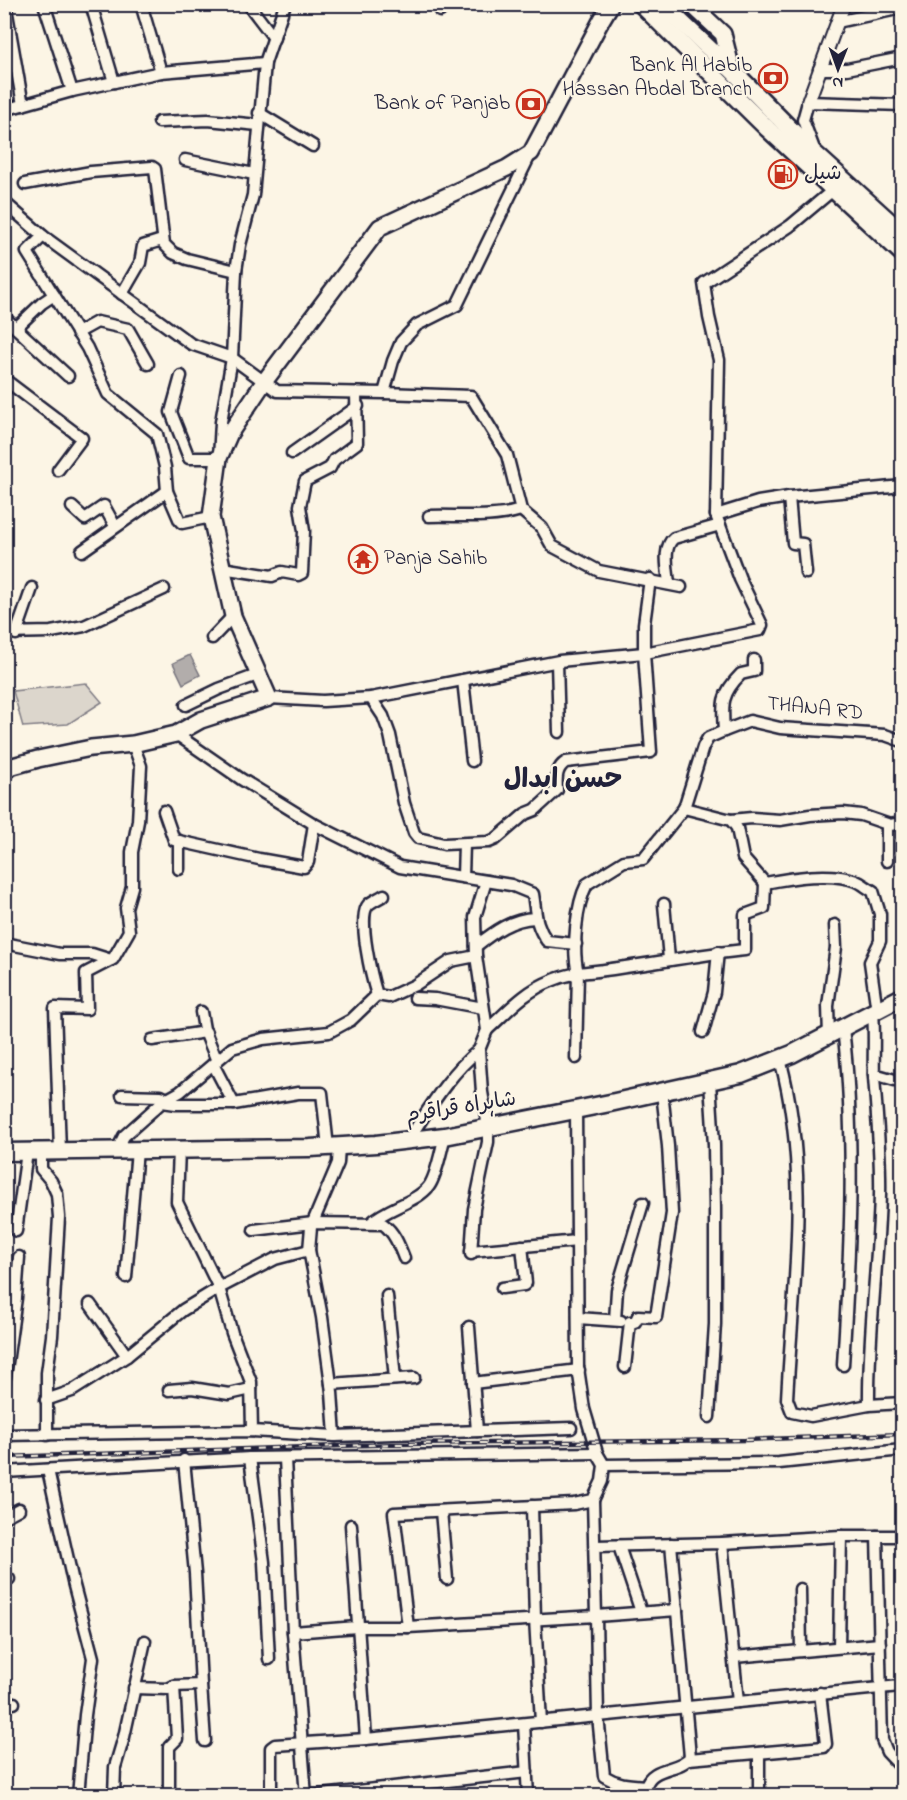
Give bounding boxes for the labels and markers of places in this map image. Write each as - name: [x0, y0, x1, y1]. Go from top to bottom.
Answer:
- place label: Bank Al Habib Hassan Abdal Branch: [563, 51, 752, 105]
- bank icon: Bank Al Habib Hassan Abdal Branch: [757, 62, 789, 94]
- bank icon: Bank of Panjab: [515, 88, 547, 120]
- place label: Bank of Panjab: [374, 89, 510, 119]
- fuel station icon: شیل: [767, 158, 799, 190]
- place label: شیل: [804, 159, 842, 189]
- temple icon: Panja Sahib: [347, 543, 379, 575]
- place label: Panja Sahib: [384, 544, 487, 574]

